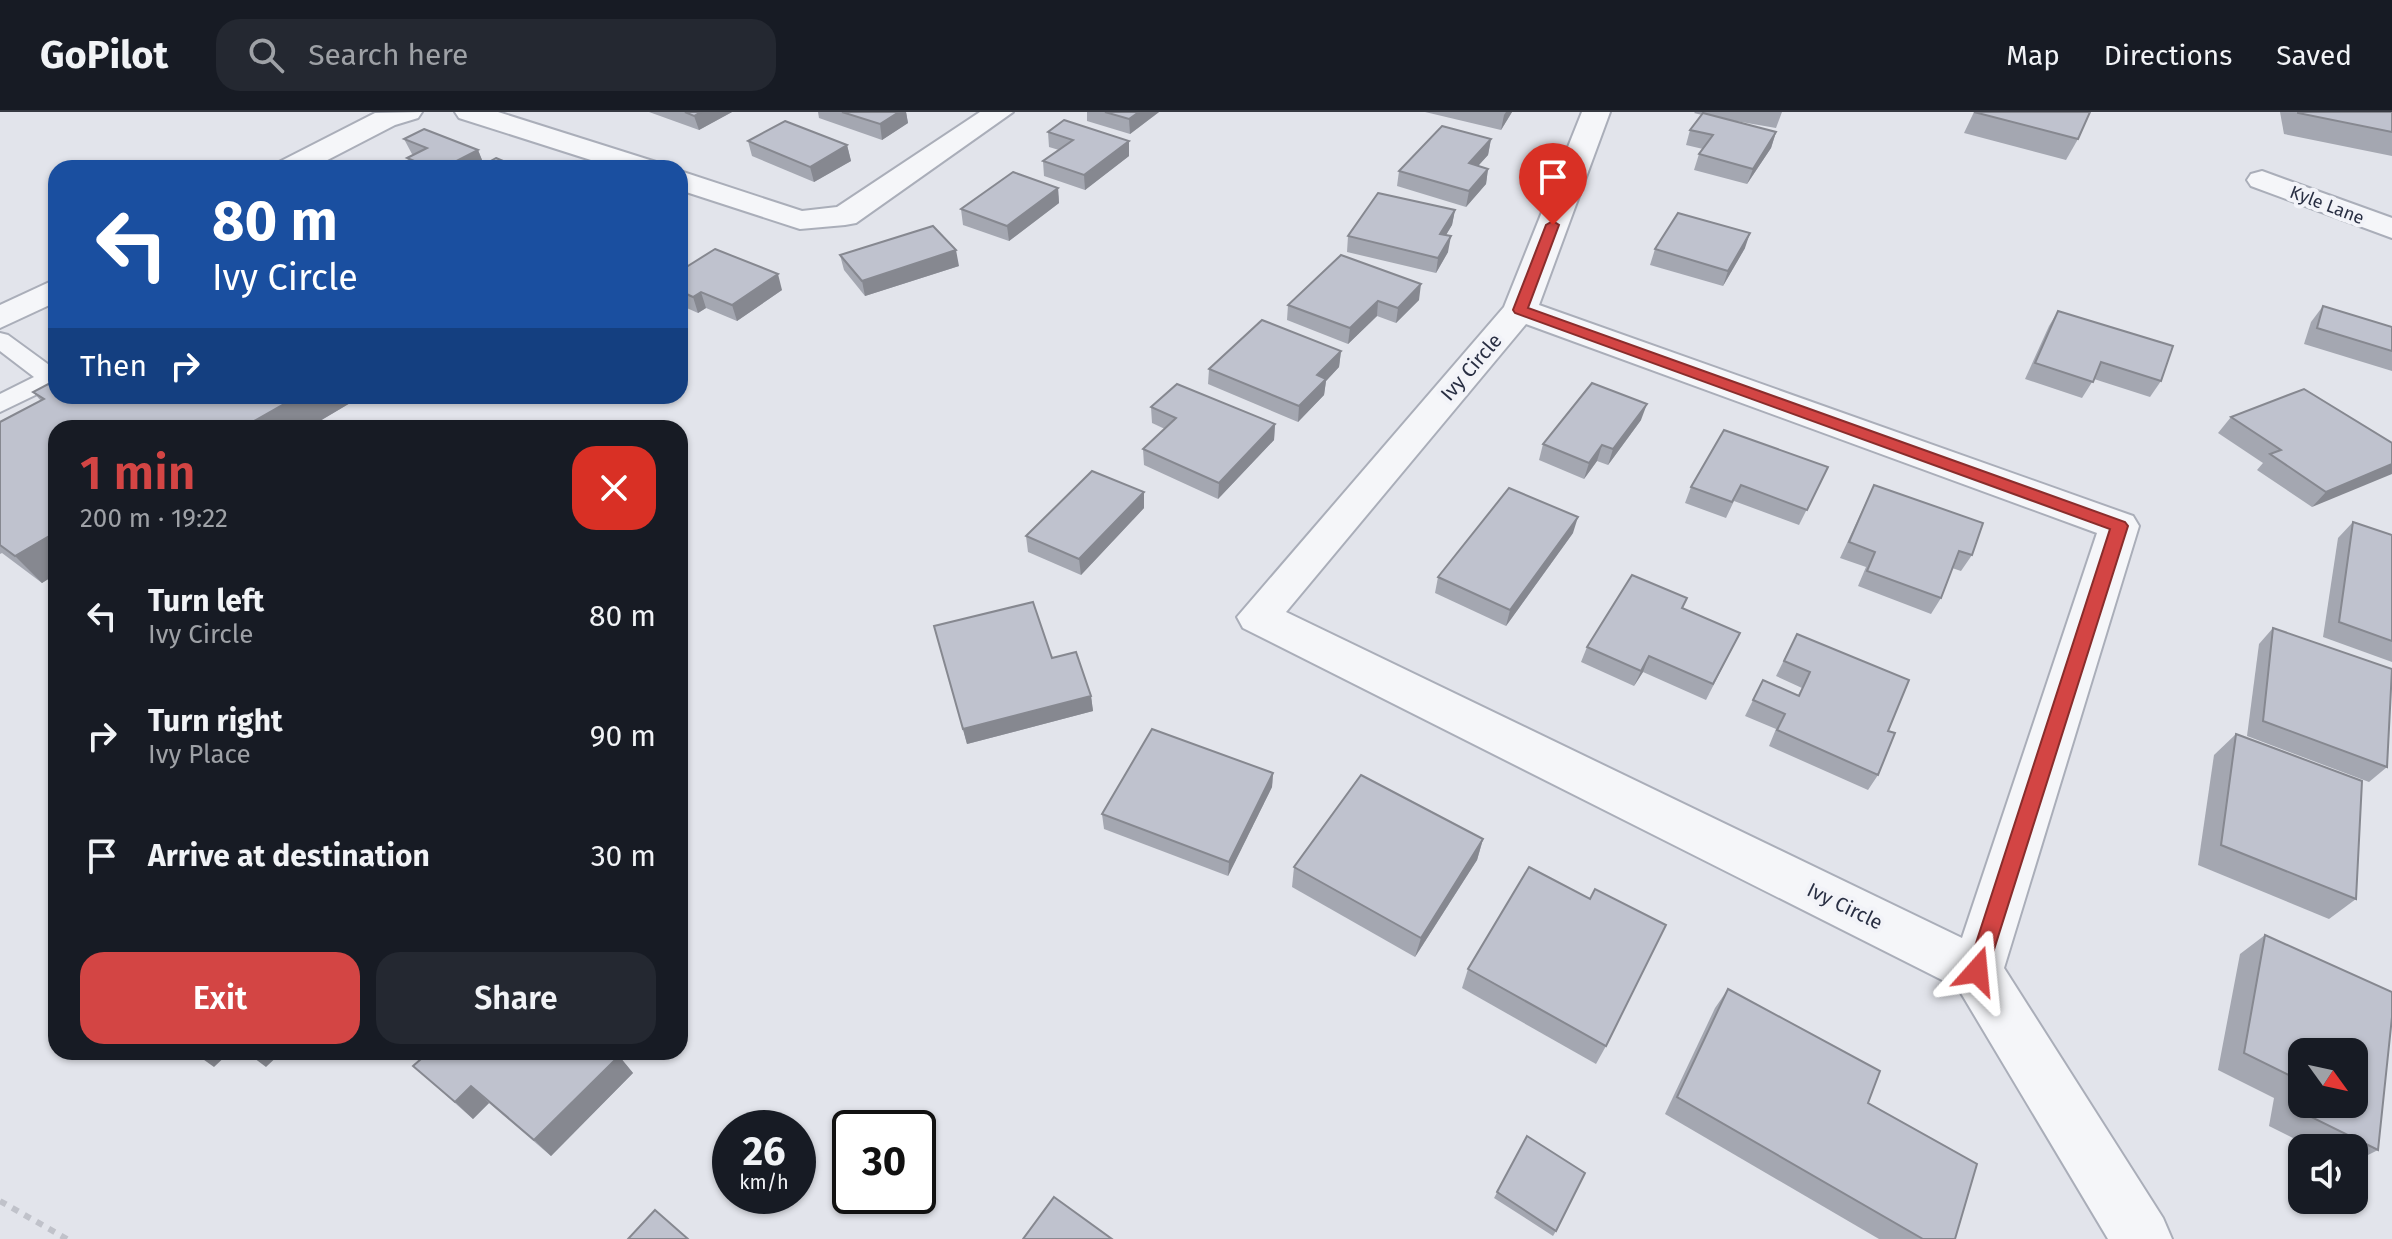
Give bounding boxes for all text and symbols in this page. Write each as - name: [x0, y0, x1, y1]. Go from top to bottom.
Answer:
- search box: [216, 19, 776, 91]
- text: GoPilot: [40, 32, 168, 78]
- icon: search: [244, 33, 288, 77]
- text: Search here: [308, 37, 468, 73]
- text: Map: [2006, 39, 2060, 72]
- text: Directions: [2104, 39, 2232, 72]
- text: Saved: [2276, 39, 2352, 72]
- pin: [1519, 143, 1587, 225]
- icon: arrive: [1531, 155, 1575, 199]
- street label: Kyle Lane: [2287, 181, 2367, 229]
- text: 80 m: [212, 188, 338, 255]
- icon: left: [80, 192, 184, 296]
- text: Ivy Circle: [212, 256, 358, 300]
- street label: Ivy Circle: [1435, 329, 1507, 405]
- icon: right: [163, 344, 207, 388]
- text: Then: [80, 348, 147, 384]
- text: 1 min: [80, 444, 196, 502]
- button: close: [572, 446, 656, 530]
- text: 200 m · 19:22: [80, 503, 228, 534]
- text: Turn left: [148, 583, 264, 619]
- icon: left: [80, 594, 124, 638]
- text: 80 m: [589, 598, 656, 634]
- text: Ivy Circle: [148, 619, 253, 650]
- text: Turn right: [148, 703, 283, 739]
- icon: right: [80, 714, 124, 758]
- text: 90 m: [590, 718, 656, 754]
- text: Ivy Place: [148, 739, 251, 770]
- icon: arrive: [80, 834, 124, 878]
- text: Arrive at destination: [148, 838, 430, 874]
- text: 30 m: [591, 838, 656, 874]
- street label: Ivy Circle: [1803, 877, 1887, 935]
- position arrow: [1935, 929, 2019, 1013]
- button: Exit: [80, 952, 360, 1044]
- button: Share: [376, 952, 656, 1044]
- north arrow: [2288, 1038, 2368, 1118]
- map controls: [2288, 1038, 2368, 1214]
- speed limit sign: 30: [832, 1110, 936, 1214]
- text: 26: [742, 1128, 786, 1176]
- button: sound: [2288, 1134, 2368, 1214]
- text: km/h: [739, 1170, 789, 1194]

